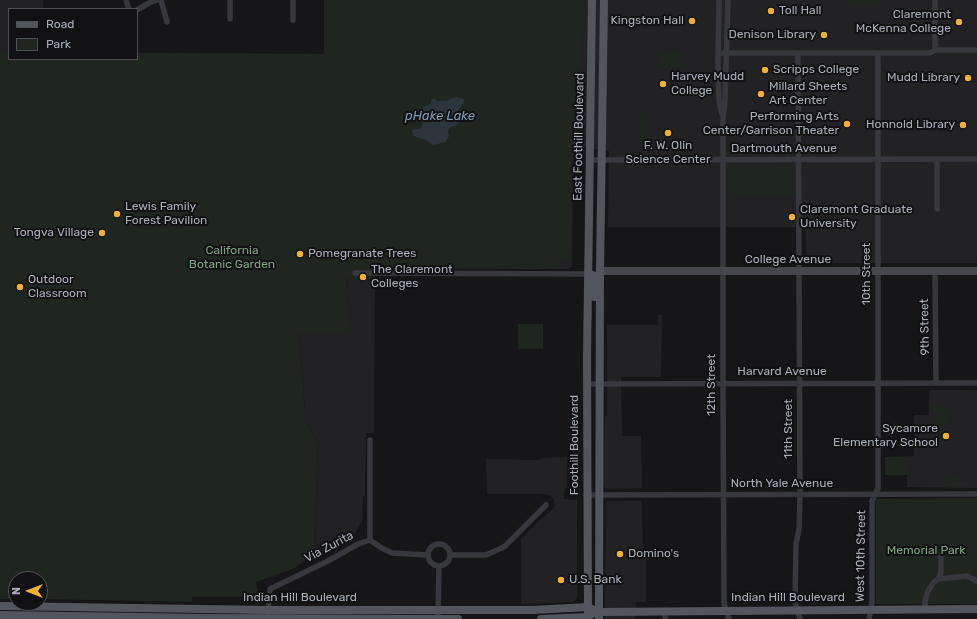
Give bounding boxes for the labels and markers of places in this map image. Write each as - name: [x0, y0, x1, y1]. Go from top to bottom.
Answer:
- place label: Toll Hall: [779, 4, 821, 18]
- marker: Toll Hall: [766, 6, 776, 16]
- place label: Claremont McKenna College: [856, 8, 951, 36]
- place label: Kingston Hall: [611, 14, 684, 28]
- marker: Kingston Hall: [687, 16, 697, 26]
- marker: Claremont McKenna College: [954, 17, 964, 27]
- place label: Denison Library: [729, 28, 816, 42]
- marker: Denison Library: [819, 30, 829, 40]
- place label: Scripps College: [773, 63, 859, 77]
- marker: Scripps College: [760, 65, 770, 75]
- place label: Harvey Mudd College: [671, 70, 744, 98]
- place label: Mudd Library: [887, 71, 960, 85]
- marker: Mudd Library: [963, 73, 973, 83]
- marker: Harvey Mudd College: [658, 79, 668, 89]
- place label: Millard Sheets Art Center: [769, 80, 847, 108]
- marker: Millard Sheets Art Center: [756, 89, 766, 99]
- place label: Performing Arts Center/Garrison Theater: [703, 110, 839, 138]
- place label: Honnold Library: [866, 118, 955, 132]
- marker: Performing Arts Center/Garrison Theater: [842, 119, 852, 129]
- marker: Honnold Library: [958, 120, 968, 130]
- marker: F. W. Olin Science Center: [663, 128, 673, 138]
- place label: F. W. Olin Science Center: [625, 139, 711, 167]
- place label: Lewis Family Forest Pavilion: [125, 200, 207, 228]
- place label: Claremont Graduate University: [800, 203, 913, 231]
- marker: Lewis Family Forest Pavilion: [112, 209, 122, 219]
- marker: Claremont Graduate University: [787, 212, 797, 222]
- place label: Tongva Village: [14, 226, 94, 240]
- marker: Tongva Village: [97, 228, 107, 238]
- place label: Pomegranate Trees: [308, 247, 416, 261]
- marker: Pomegranate Trees: [295, 249, 305, 259]
- place label: The Claremont Colleges: [371, 263, 453, 291]
- marker: The Claremont Colleges: [358, 272, 368, 282]
- place label: Outdoor Classroom: [28, 273, 87, 301]
- marker: Outdoor Classroom: [15, 282, 25, 292]
- place label: Sycamore Elementary School: [833, 422, 938, 450]
- marker: Sycamore Elementary School: [941, 431, 951, 441]
- place label: Domino's: [628, 547, 679, 561]
- marker: Domino's: [615, 549, 625, 559]
- place label: U.S. Bank: [569, 573, 622, 587]
- marker: U.S. Bank: [556, 575, 566, 585]

